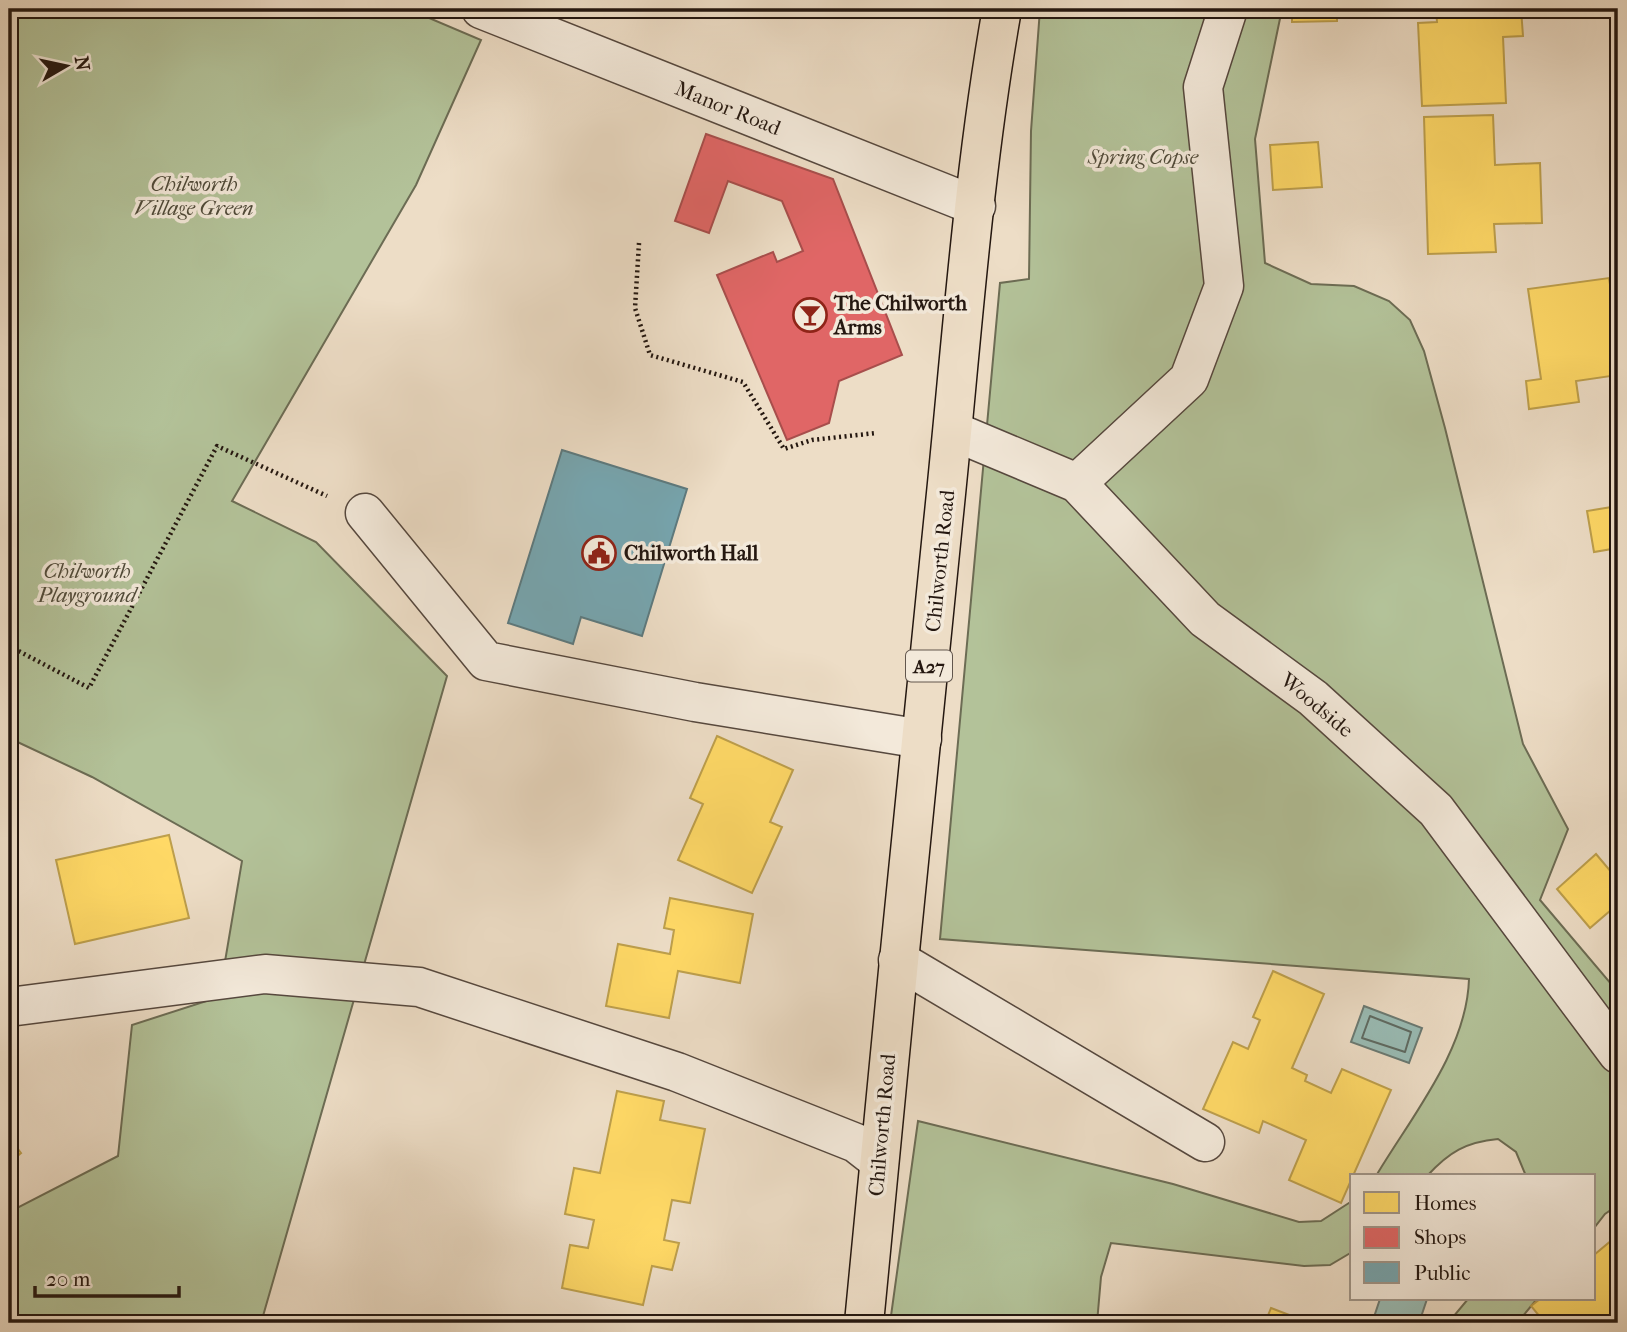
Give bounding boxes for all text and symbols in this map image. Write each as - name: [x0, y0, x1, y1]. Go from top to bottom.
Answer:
- north arrow: [32, 32, 102, 102]
- text: N: [70, 55, 94, 73]
- street label: Manor Road: [672, 76, 785, 140]
- park label: Spring Copse: [1087, 145, 1199, 169]
- park label: Chilworth Village Green: [135, 172, 254, 220]
- place label: The Chilworth Arms: [832, 291, 967, 339]
- bar icon: The Chilworth Arms: [791, 296, 829, 334]
- street label: Chilworth Road: [921, 488, 959, 633]
- public building icon: Chilworth Hall: [580, 534, 618, 572]
- place label: Chilworth Hall: [624, 541, 758, 565]
- park label: Chilworth Playground: [37, 559, 139, 607]
- road number: A27: [906, 650, 952, 681]
- street label: Woodside: [1275, 667, 1358, 742]
- street label: Chilworth Road: [864, 1052, 900, 1197]
- legend: [1350, 1174, 1596, 1300]
- text: Homes: [1414, 1191, 1477, 1215]
- text: Shops: [1414, 1225, 1467, 1249]
- scale bar: [35, 1255, 178, 1299]
- text: Public: [1414, 1261, 1470, 1285]
- text: 20 m: [46, 1267, 91, 1291]

